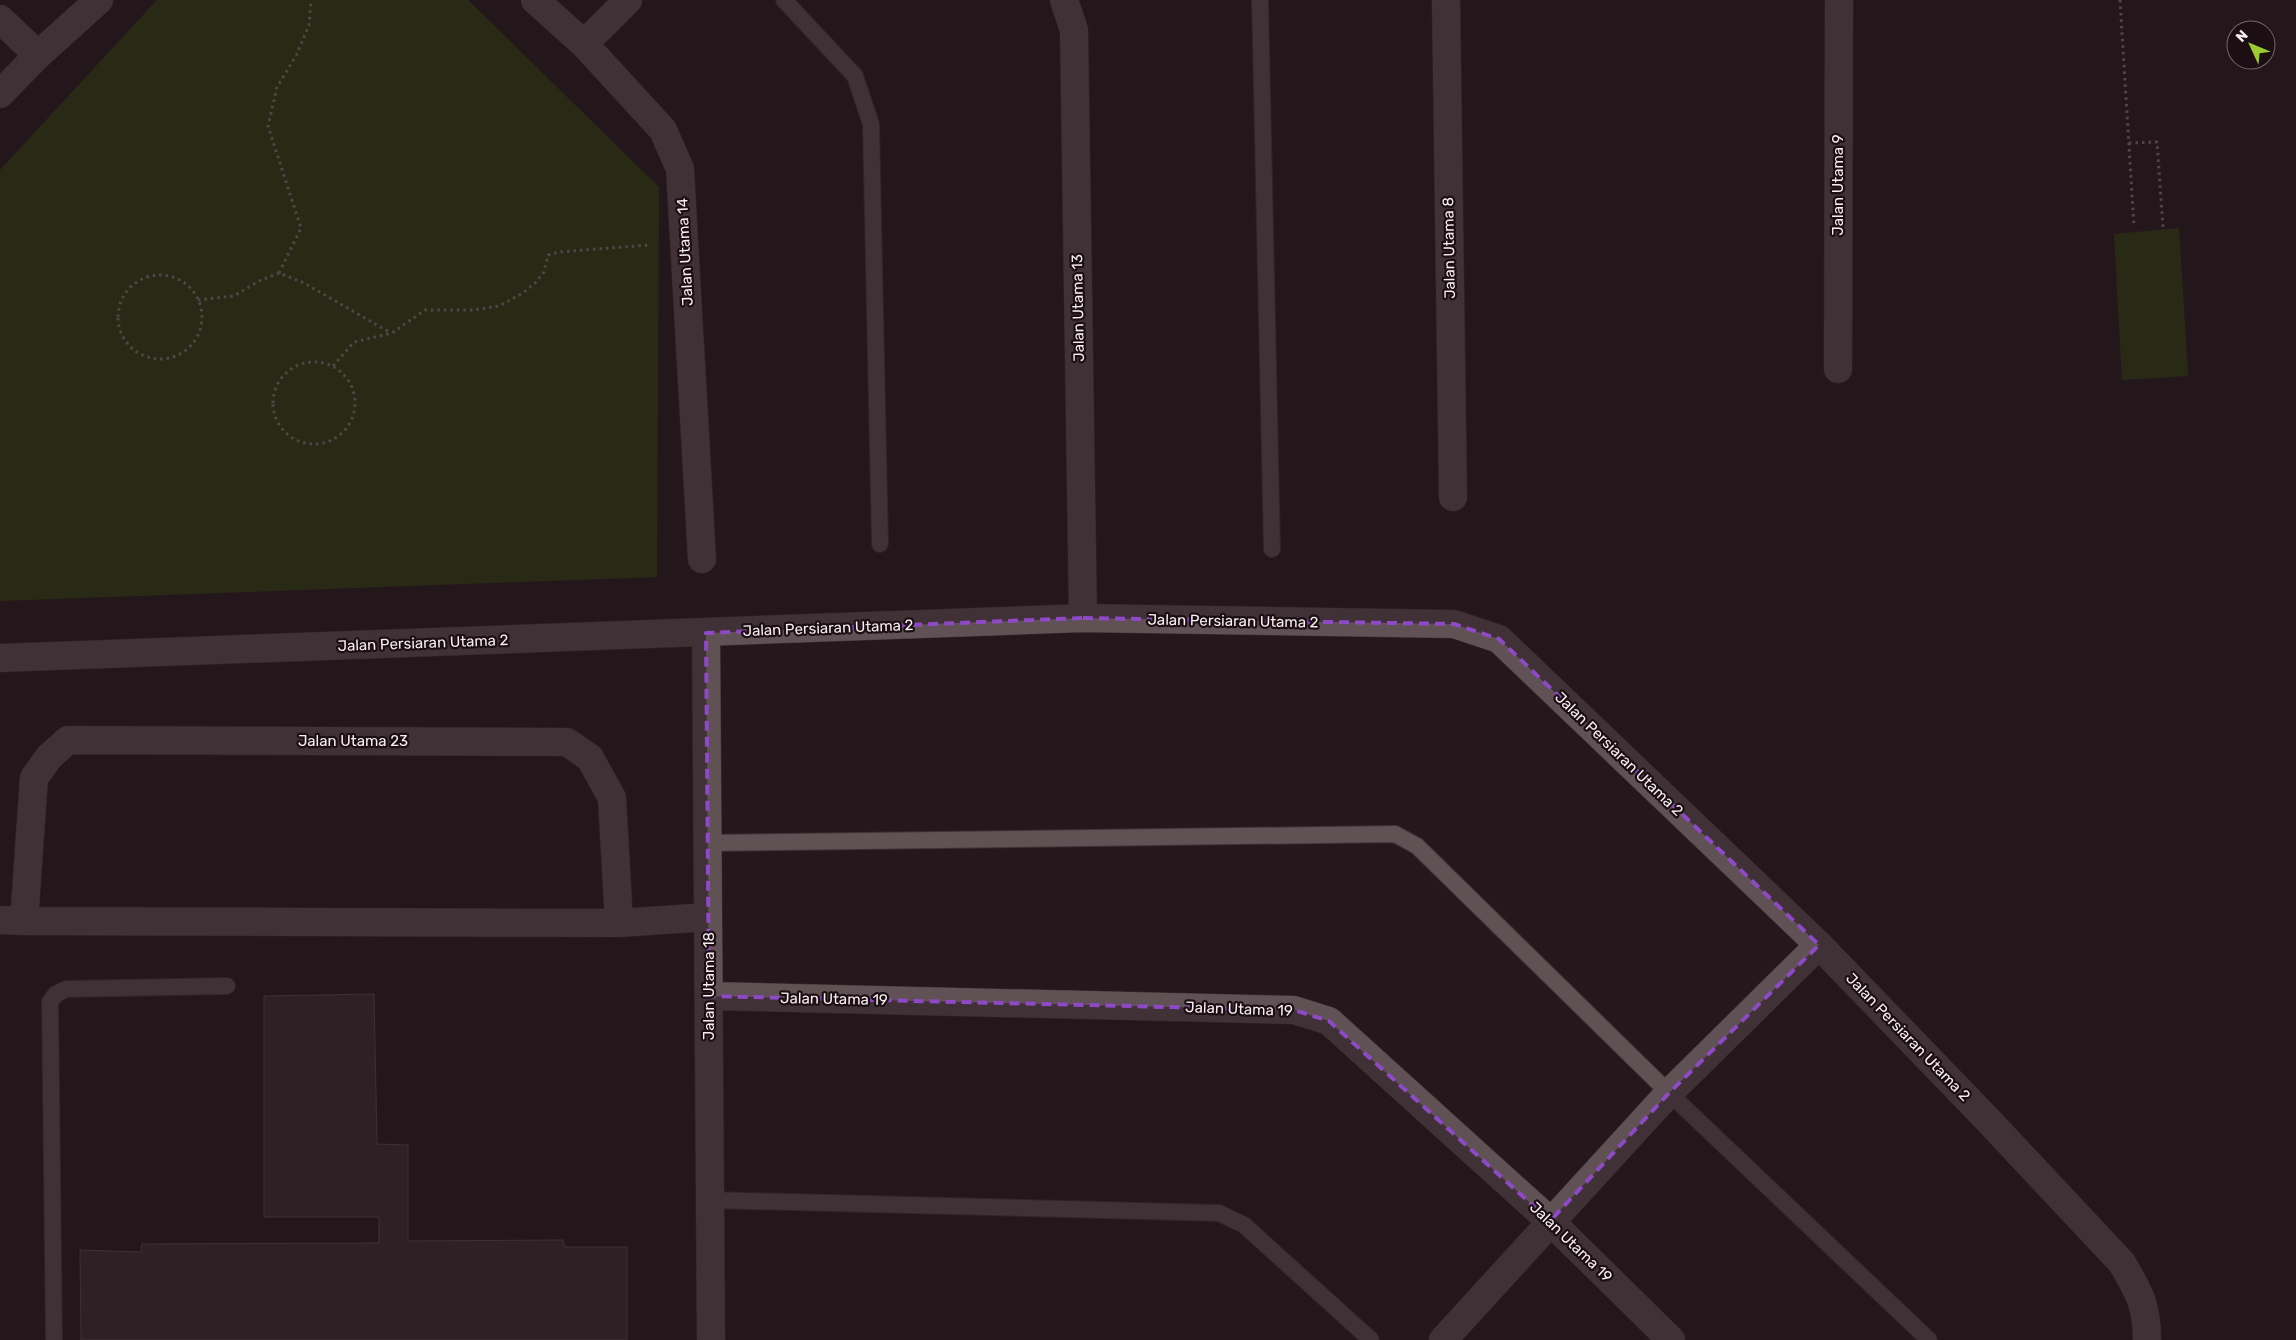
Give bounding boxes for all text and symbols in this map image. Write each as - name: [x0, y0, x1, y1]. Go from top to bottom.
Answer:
- north arrow: [2226, 20, 2276, 70]
- text: N: [2232, 27, 2252, 46]
- street label: Jalan Utama 9: [1829, 134, 1847, 236]
- street label: Jalan Utama 8: [1439, 197, 1459, 299]
- street label: Jalan Utama 14: [673, 198, 697, 306]
- street label: Jalan Utama 13: [1068, 254, 1088, 362]
- street label: Jalan Persiaran Utama 2: [1147, 611, 1319, 631]
- street label: Jalan Persiaran Utama 2: [742, 616, 914, 640]
- street label: Jalan Persiaran Utama 2: [337, 631, 509, 655]
- street label: Jalan Persiaran Utama 2: [1551, 688, 1687, 820]
- street label: Jalan Utama 23: [298, 732, 408, 750]
- street label: Jalan Utama 18: [700, 932, 718, 1040]
- street label: Jalan Persiaran Utama 2: [1842, 969, 1974, 1105]
- street label: Jalan Utama 19: [780, 989, 888, 1009]
- street label: Jalan Utama 19: [1185, 998, 1293, 1020]
- street label: Jalan Utama 19: [1526, 1198, 1616, 1286]

